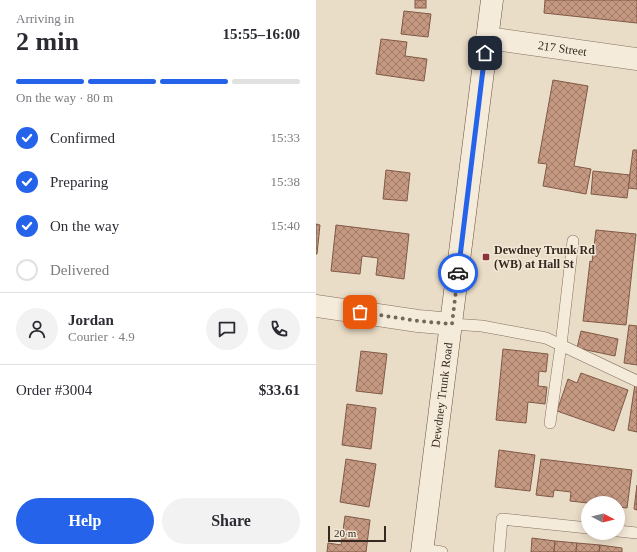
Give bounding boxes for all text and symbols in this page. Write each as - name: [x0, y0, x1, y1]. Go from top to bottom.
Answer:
- text: Arriving in: [16, 11, 74, 26]
- text: 15:55–16:00: [223, 26, 300, 42]
- text: 2 min: [16, 27, 79, 56]
- pin: [468, 36, 502, 70]
- street label: 217 Street: [537, 38, 588, 59]
- icon: home: [474, 42, 496, 64]
- text: On the way · 80 m: [16, 90, 113, 105]
- icon: check: [16, 127, 38, 149]
- text: Confirmed: [50, 130, 115, 146]
- text: 15:33: [270, 130, 300, 145]
- icon: check: [16, 171, 38, 193]
- text: Preparing: [50, 174, 108, 190]
- text: 15:38: [270, 174, 300, 189]
- icon: check: [16, 215, 38, 237]
- text: On the way: [50, 218, 119, 234]
- text: 15:40: [270, 218, 300, 233]
- place label: Dewdney Trunk Rd (WB) at Hall St: [494, 243, 595, 271]
- marker: Dewdney Trunk Rd (WB) at Hall St: [481, 252, 491, 262]
- courier: [438, 253, 478, 293]
- text: Delivered: [50, 262, 109, 278]
- icon: car: [447, 262, 469, 284]
- pin: [343, 295, 377, 329]
- icon: bag: [349, 301, 371, 323]
- button: person: [16, 308, 58, 350]
- button: chat: [206, 308, 248, 350]
- button: phone: [258, 308, 300, 350]
- text: Jordan: [68, 312, 114, 328]
- text: Courier · 4.9: [68, 329, 135, 344]
- street label: Dewdney Trunk Road: [428, 342, 455, 449]
- text: Order #3004: [16, 382, 92, 398]
- text: $33.61: [259, 382, 300, 398]
- north arrow: [581, 496, 625, 540]
- map controls: [581, 496, 625, 540]
- button: Help: [16, 498, 154, 544]
- button: Share: [162, 498, 300, 544]
- scale bar: [328, 524, 386, 543]
- text: 20 m: [334, 527, 356, 539]

